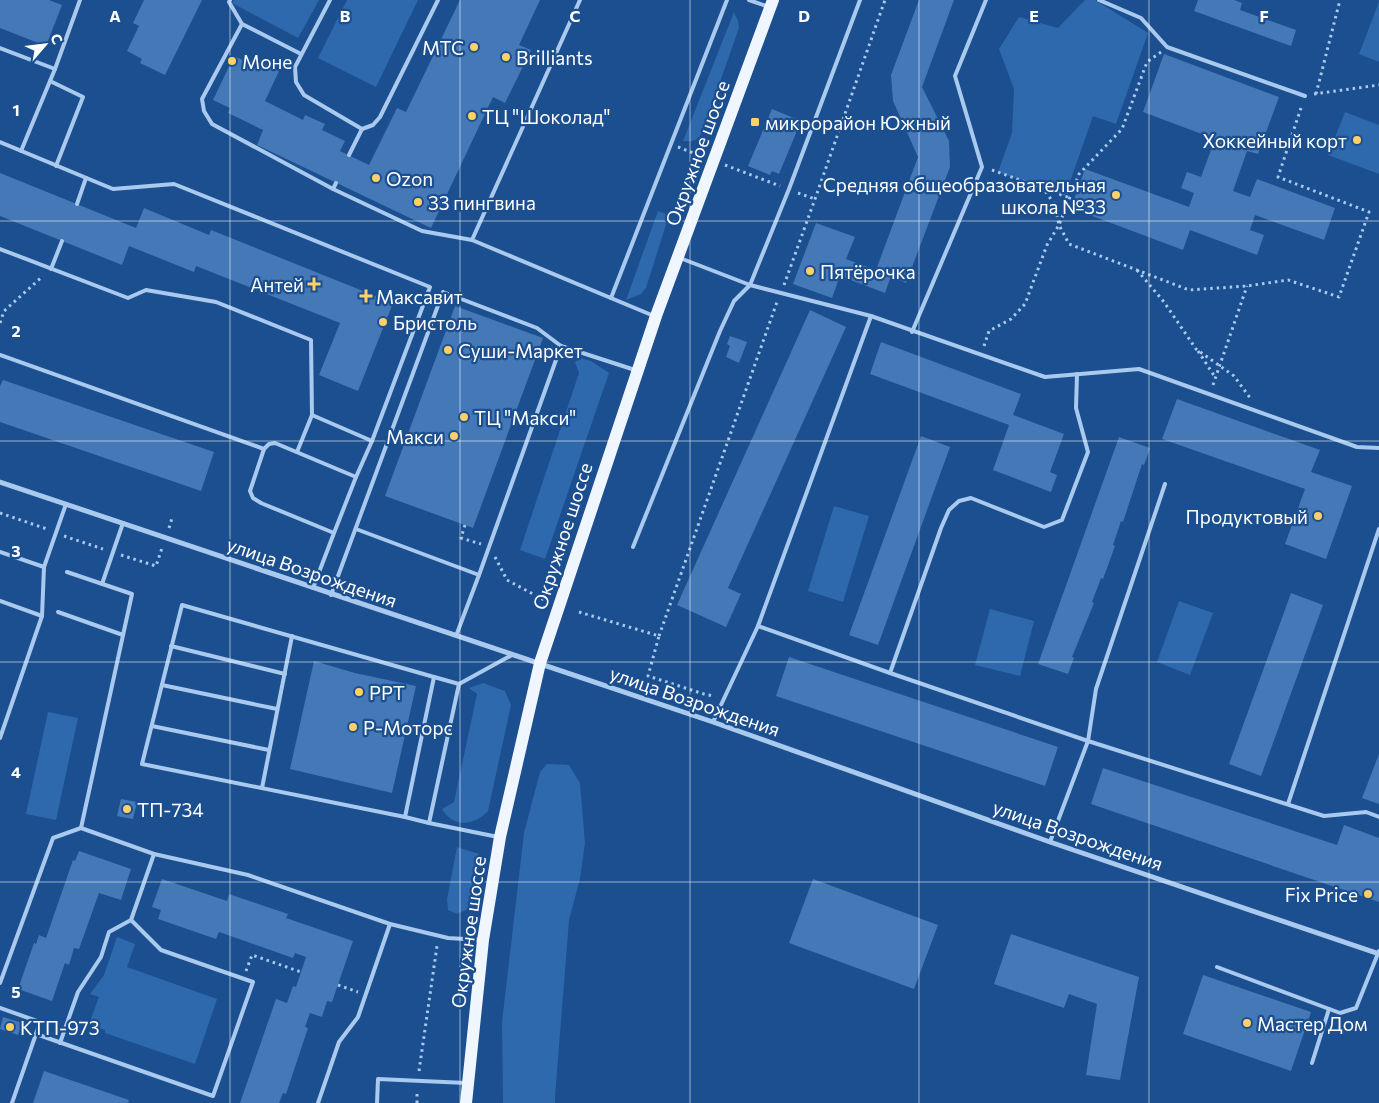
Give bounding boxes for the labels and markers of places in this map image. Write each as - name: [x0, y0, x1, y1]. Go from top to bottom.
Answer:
- place label: МТС: [422, 36, 464, 59]
- marker: МТС: [468, 41, 480, 53]
- place label: Brilliants: [516, 46, 593, 69]
- place label: Моне: [242, 50, 292, 73]
- marker: Brilliants: [500, 51, 512, 63]
- marker: Моне: [226, 55, 238, 67]
- place label: ТЦ "Шоколад": [482, 105, 611, 128]
- marker: ТЦ "Шоколад": [466, 110, 478, 122]
- place label: микрорайон Южный: [765, 111, 951, 134]
- marker: микрорайон Южный: [749, 116, 761, 128]
- place label: Хоккейный корт: [1202, 129, 1347, 152]
- marker: Хоккейный корт: [1351, 134, 1363, 146]
- place label: Ozon: [386, 167, 433, 190]
- marker: Ozon: [370, 172, 382, 184]
- place label: Средняя общеобразовательная школа №33: [823, 173, 1106, 218]
- marker: Средняя общеобразовательная школа №33: [1110, 189, 1122, 201]
- place label: 33 пингвина: [428, 191, 536, 214]
- marker: 33 пингвина: [412, 196, 424, 208]
- place label: Пятёрочка: [820, 260, 916, 283]
- marker: Пятёрочка: [804, 265, 816, 277]
- place label: Антей: [250, 273, 304, 296]
- marker: Антей: [308, 278, 320, 290]
- place label: Максавит: [376, 285, 463, 308]
- marker: Максавит: [360, 290, 372, 302]
- place label: Бристоль: [393, 311, 477, 334]
- marker: Бристоль: [377, 316, 389, 328]
- place label: Суши-Маркет: [458, 339, 583, 362]
- marker: Суши-Маркет: [442, 344, 454, 356]
- place label: ТЦ "Макси": [474, 406, 576, 429]
- marker: ТЦ "Макси": [458, 411, 470, 423]
- place label: Макси: [386, 425, 444, 448]
- marker: Макси: [448, 430, 460, 442]
- place label: Продуктовый: [1186, 505, 1308, 528]
- marker: Продуктовый: [1312, 510, 1324, 522]
- place label: РРТ: [369, 681, 405, 704]
- marker: РРТ: [353, 686, 365, 698]
- place label: Р-Моторс: [363, 716, 453, 739]
- marker: Р-Моторс: [347, 721, 359, 733]
- place label: ТП-734: [137, 798, 204, 821]
- marker: ТП-734: [121, 803, 133, 815]
- place label: Fix Price: [1285, 883, 1358, 906]
- marker: Fix Price: [1362, 888, 1374, 900]
- place label: Мастер Дом: [1257, 1012, 1368, 1035]
- place label: КТП-973: [20, 1016, 99, 1039]
- marker: Мастер Дом: [1241, 1017, 1253, 1029]
- marker: КТП-973: [4, 1021, 16, 1033]

